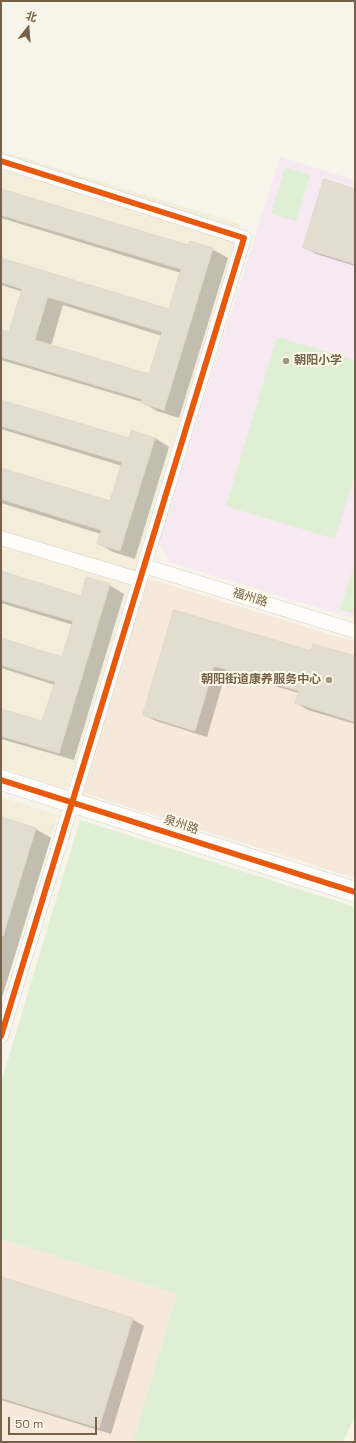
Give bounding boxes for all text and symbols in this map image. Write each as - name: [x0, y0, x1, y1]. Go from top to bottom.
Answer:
- north arrow: [8, 8, 48, 48]
- text: 北: [24, 8, 39, 25]
- place label: 朝阳小学: [294, 354, 342, 368]
- marker: 朝阳小学: [281, 356, 291, 366]
- street label: 福州路: [231, 586, 269, 610]
- place label: 朝阳街道康养服务中心: [201, 673, 321, 687]
- marker: 朝阳街道康养服务中心: [324, 675, 334, 685]
- street label: 泉州路: [162, 813, 200, 837]
- scale bar: [10, 1409, 99, 1435]
- text: 50 m: [15, 1416, 43, 1432]

